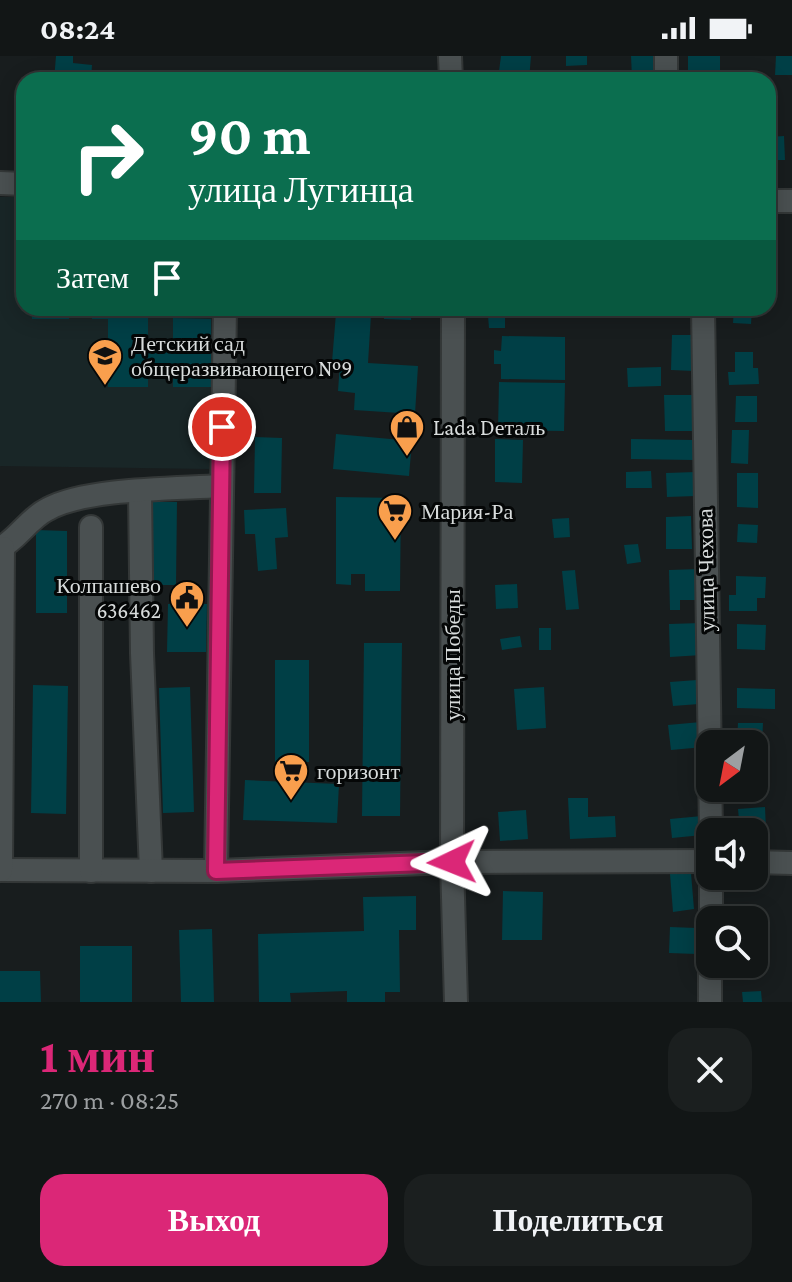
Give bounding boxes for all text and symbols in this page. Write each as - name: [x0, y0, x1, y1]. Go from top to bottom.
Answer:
- text: 08:24: [40, 12, 116, 45]
- icon: right: [56, 104, 160, 208]
- text: 90 m: [188, 104, 311, 166]
- text: улица Лугинца: [188, 170, 414, 210]
- icon: arrive: [145, 256, 189, 300]
- text: Затем: [56, 261, 129, 294]
- place label: Детский сад общеразвивающего №9: [131, 331, 352, 381]
- school or university icon: Детский сад общеразвивающего №9: [86, 337, 124, 387]
- pin: [188, 393, 256, 461]
- icon: arrive: [200, 405, 244, 449]
- shop icon: Lada Dеталь: [388, 408, 426, 458]
- place label: Lada Dеталь: [433, 415, 545, 440]
- supermarket icon: Мария-Ра: [376, 492, 414, 542]
- place label: Мария-Ра: [421, 499, 513, 524]
- street label: улица Чехова: [692, 508, 720, 632]
- place label: Колпашево 636462: [56, 573, 161, 623]
- public building icon: Колпашево 636462: [168, 579, 206, 629]
- street label: улица Победы: [440, 589, 465, 721]
- north arrow: [696, 730, 768, 802]
- map controls: [696, 730, 768, 978]
- supermarket icon: горизонт: [272, 752, 310, 802]
- place label: горизонт: [317, 759, 401, 784]
- button: sound: [696, 818, 768, 890]
- position arrow: [410, 820, 494, 904]
- button: search: [696, 906, 768, 978]
- button: close: [668, 1028, 752, 1112]
- text: 1 мин: [40, 1029, 155, 1082]
- text: 270 m · 08:25: [40, 1086, 179, 1115]
- button: Выход: [40, 1174, 388, 1266]
- button: Поделиться: [404, 1174, 752, 1266]

